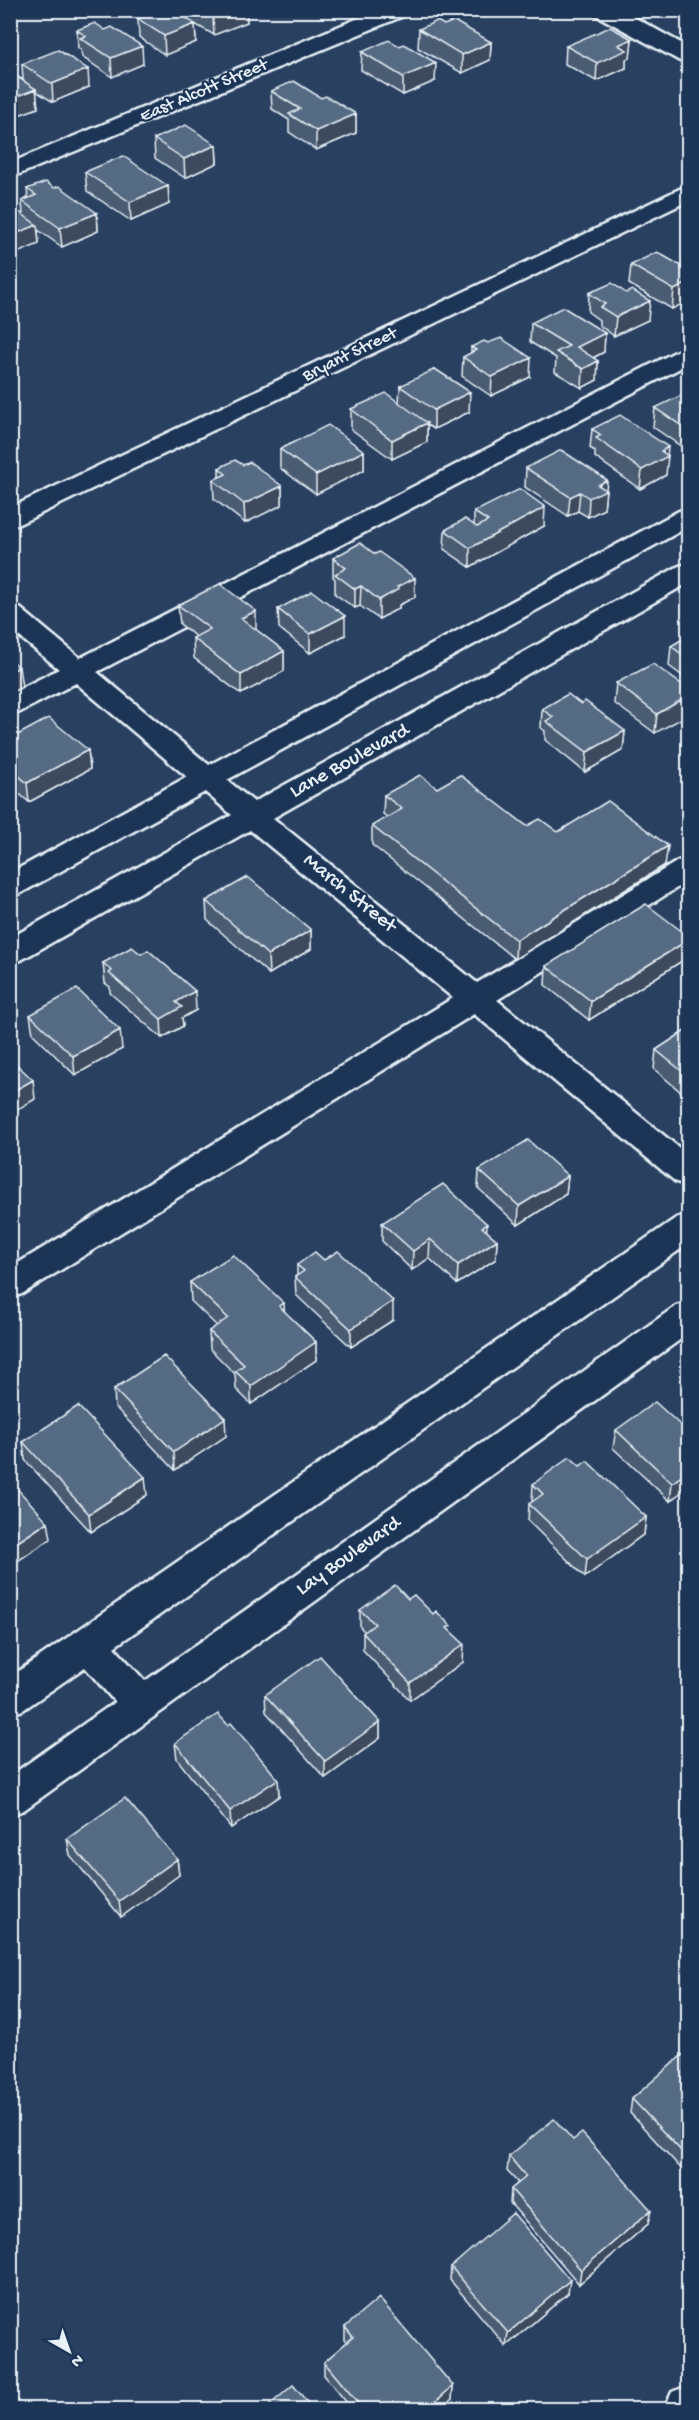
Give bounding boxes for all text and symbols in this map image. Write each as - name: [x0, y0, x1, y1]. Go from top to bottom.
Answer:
- street label: East Alcott Street: [137, 54, 272, 127]
- street label: Bryant Street: [298, 322, 402, 387]
- street label: Lane Boulevard: [286, 718, 416, 805]
- street label: March Street: [297, 849, 403, 941]
- street label: Lay Boulevard: [292, 1511, 408, 1602]
- north arrow: [39, 2321, 99, 2381]
- text: N: [66, 2349, 87, 2371]

